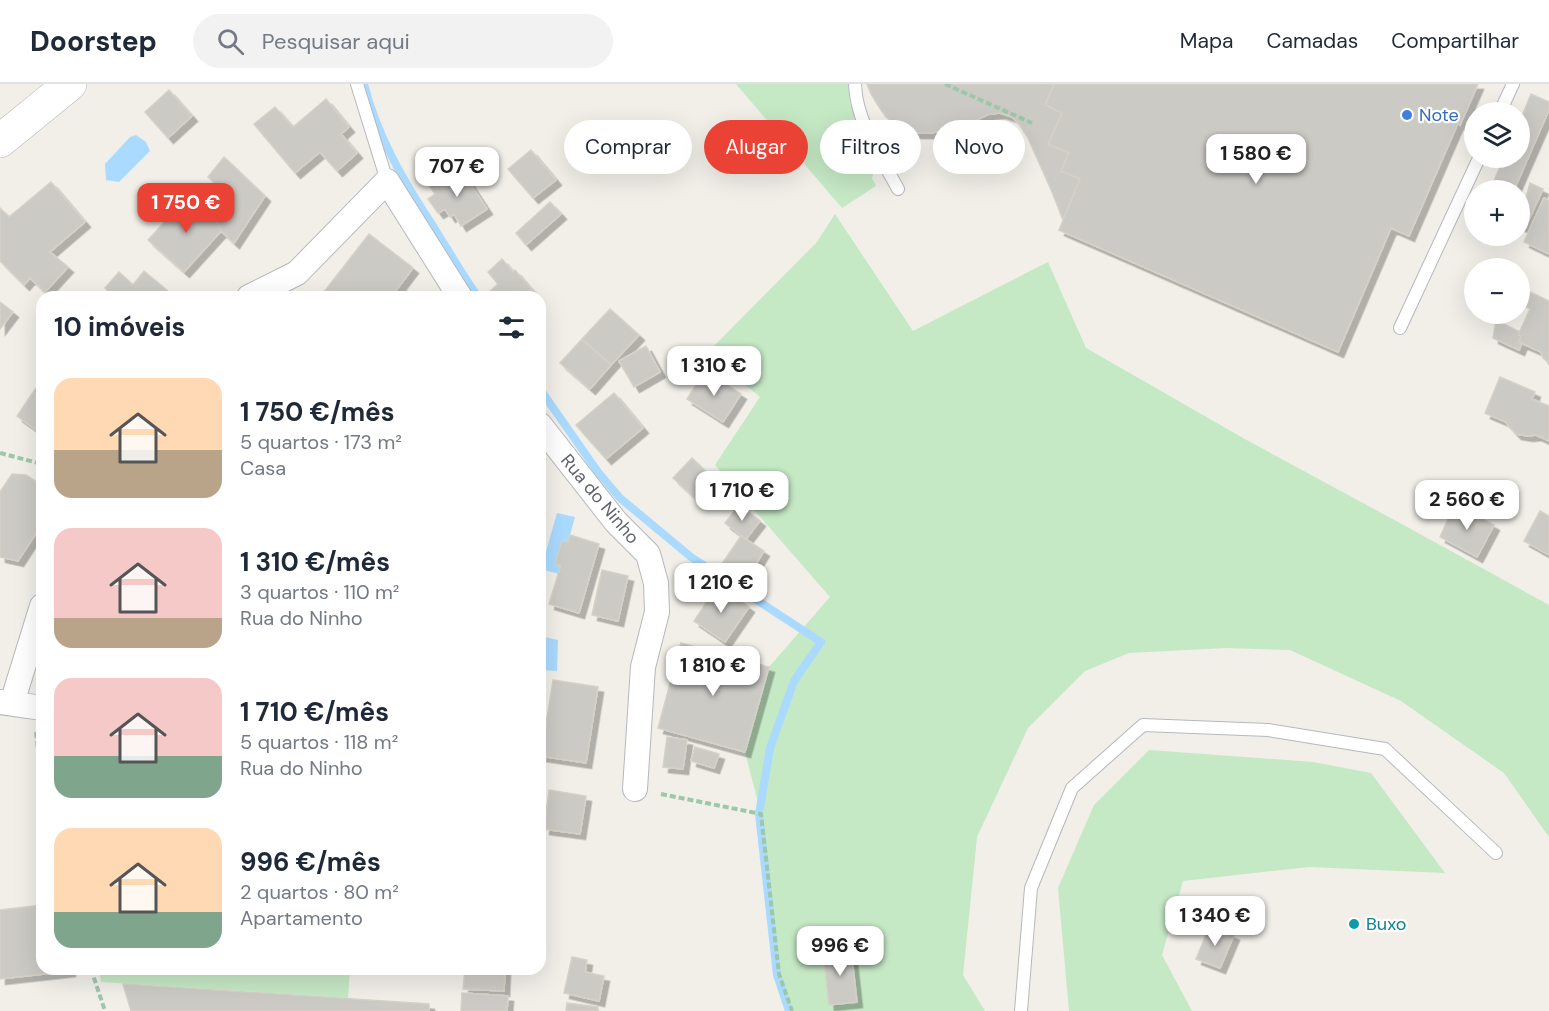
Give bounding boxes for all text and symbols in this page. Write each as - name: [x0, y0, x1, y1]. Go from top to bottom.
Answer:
- search box: [193, 14, 613, 68]
- text: Doorstep: [30, 23, 157, 60]
- icon: search: [214, 25, 247, 58]
- text: Pesquisar aqui: [262, 27, 410, 56]
- text: Mapa: [1180, 27, 1233, 55]
- text: Camadas: [1266, 27, 1358, 55]
- text: Compartilhar: [1391, 27, 1519, 55]
- map controls: [1464, 102, 1530, 324]
- button: layers: [1464, 102, 1530, 168]
- place label: Note: [1419, 103, 1459, 127]
- marker: Note: [1400, 108, 1414, 122]
- chip: Comprar: [564, 120, 692, 174]
- chip: Alugar: [704, 120, 808, 174]
- chip: Filtros: [820, 120, 921, 174]
- chip: Novo: [933, 120, 1025, 174]
- pin: 1 580 €: [1201, 134, 1311, 185]
- text: 1 580 €: [1220, 140, 1292, 166]
- pin: 707 €: [415, 147, 499, 198]
- text: 707 €: [429, 153, 485, 179]
- button: +: [1464, 180, 1530, 246]
- pin: 1 750 €: [131, 183, 241, 234]
- text: 1 750 €: [151, 189, 221, 215]
- button: −: [1464, 258, 1530, 324]
- text: 10 imóveis: [54, 310, 185, 344]
- icon: filters: [495, 311, 528, 344]
- pin: 1 310 €: [659, 346, 769, 397]
- text: 1 310 €: [681, 352, 747, 378]
- text: 1 750 €/mês: [240, 395, 395, 429]
- icon: home: [102, 402, 174, 474]
- text: 5 quartos · 173 m²: [240, 429, 402, 455]
- street label: Rua do Ninho: [555, 449, 645, 549]
- text: Casa: [240, 455, 286, 481]
- pin: 1 710 €: [687, 471, 797, 522]
- text: 1 710 €: [710, 477, 774, 503]
- pin: 2 560 €: [1412, 480, 1522, 531]
- text: 2 560 €: [1429, 486, 1505, 512]
- text: 1 310 €/mês: [240, 545, 390, 579]
- icon: home: [102, 552, 174, 624]
- pin: 1 210 €: [666, 563, 776, 614]
- text: 1 210 €: [688, 569, 754, 595]
- text: 3 quartos · 110 m²: [240, 579, 399, 605]
- text: Rua do Ninho: [240, 605, 363, 631]
- pin: 1 810 €: [658, 646, 768, 697]
- text: 1 810 €: [680, 652, 746, 678]
- text: 1 710 €/mês: [240, 695, 389, 729]
- icon: home: [102, 702, 174, 774]
- text: 5 quartos · 118 m²: [240, 729, 398, 755]
- text: Rua do Ninho: [240, 755, 363, 781]
- text: 996 €/mês: [240, 845, 381, 879]
- icon: home: [102, 852, 174, 924]
- text: 2 quartos · 80 m²: [240, 879, 399, 905]
- pin: 1 340 €: [1160, 896, 1270, 947]
- text: 1 340 €: [1179, 902, 1251, 928]
- text: Apartamento: [240, 905, 363, 931]
- place label: Buxo: [1366, 912, 1406, 936]
- marker: Buxo: [1347, 917, 1361, 931]
- pin: 996 €: [798, 926, 882, 977]
- text: 996 €: [811, 932, 869, 958]

